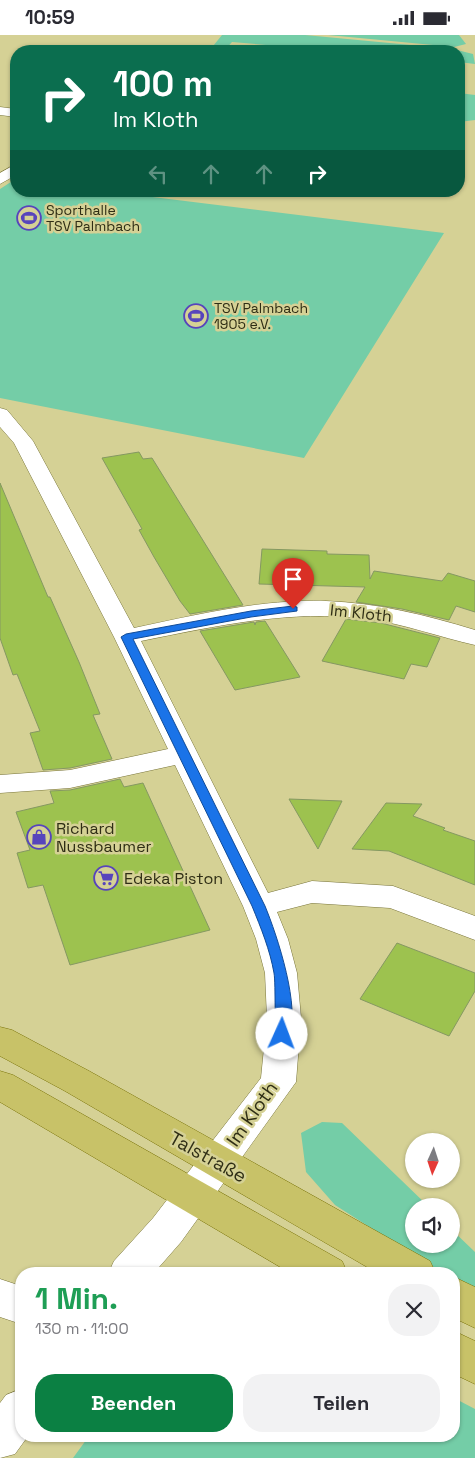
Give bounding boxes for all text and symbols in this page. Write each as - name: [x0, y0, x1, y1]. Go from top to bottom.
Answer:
- text: 10:59: [25, 5, 75, 30]
- text: 100 m: [113, 62, 213, 106]
- icon: right: [30, 65, 95, 130]
- text: Im Kloth: [113, 105, 199, 133]
- icon: left: [144, 160, 172, 188]
- icon: ahead: [197, 160, 225, 188]
- icon: ahead: [250, 160, 278, 188]
- icon: right: [303, 160, 331, 188]
- place label: Sporthalle TSV Palmbach: [46, 201, 140, 235]
- sports icon: Sporthalle TSV Palmbach: [16, 205, 42, 231]
- place label: TSV Palmbach 1905 e.V.: [214, 299, 308, 333]
- sports icon: TSV Palmbach 1905 e.V.: [183, 303, 209, 329]
- pin: [272, 558, 314, 609]
- icon: arrive: [279, 565, 307, 593]
- street label: Im Kloth: [329, 599, 393, 627]
- place label: Richard Nussbaumer: [56, 818, 152, 857]
- shop icon: Richard Nussbaumer: [26, 824, 52, 850]
- supermarket icon: Edeka Piston: [93, 865, 119, 891]
- place label: Edeka Piston: [124, 868, 223, 889]
- position arrow: [255, 1007, 307, 1059]
- street label: Im Kloth: [221, 1077, 283, 1151]
- street label: Talstraße: [165, 1126, 251, 1188]
- north arrow: [405, 1133, 460, 1187]
- map controls: [405, 1133, 460, 1253]
- button: sound: [405, 1198, 460, 1253]
- text: 1 Min.: [35, 1279, 118, 1318]
- button: close: [388, 1284, 440, 1336]
- text: 130 m · 11:00: [35, 1318, 129, 1339]
- button: Beenden: [35, 1374, 233, 1432]
- button: Teilen: [243, 1374, 440, 1432]

